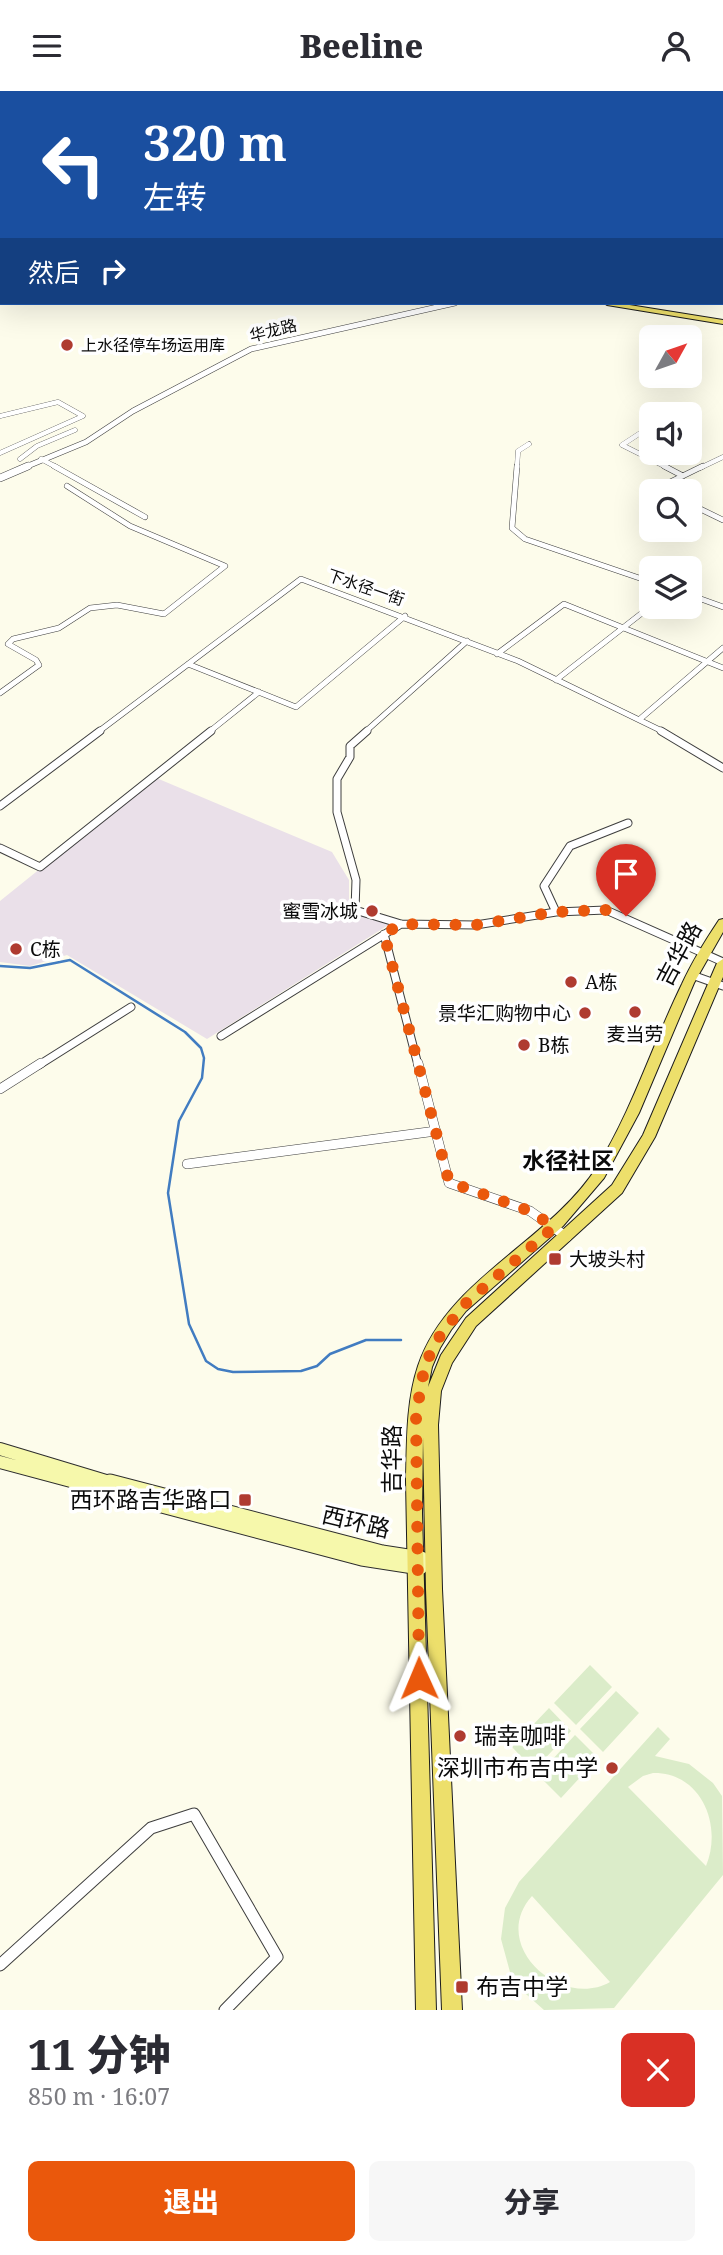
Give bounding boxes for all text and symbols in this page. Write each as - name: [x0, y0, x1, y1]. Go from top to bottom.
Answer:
- text: Beeline: [300, 24, 423, 67]
- icon: menu: [28, 27, 66, 65]
- icon: person: [657, 27, 695, 65]
- text: 320 m: [143, 109, 287, 175]
- icon: left: [28, 119, 119, 210]
- text: 左转: [143, 175, 207, 218]
- icon: right: [94, 252, 132, 290]
- text: 然后: [28, 254, 80, 290]
- street label: 华龙路: [247, 314, 299, 346]
- north arrow: [639, 325, 702, 389]
- map controls: [639, 325, 702, 619]
- place label: 上水径停车场运用库: [81, 334, 225, 356]
- marker: 上水径停车场运用库: [59, 337, 75, 353]
- button: sound: [639, 402, 702, 465]
- button: search: [639, 479, 702, 542]
- button: layers: [639, 556, 702, 619]
- street label: 下水径一街: [325, 564, 407, 610]
- pin: [596, 844, 656, 916]
- icon: arrive: [607, 855, 645, 893]
- place label: 蜜雪冰城: [282, 898, 358, 924]
- marker: 蜜雪冰城: [364, 903, 380, 919]
- street label: 吉华路: [648, 916, 708, 992]
- place label: C栋: [30, 936, 61, 962]
- marker: C栋: [8, 941, 24, 957]
- place label: A栋: [585, 969, 617, 995]
- marker: A栋: [563, 974, 579, 990]
- place label: 景华汇购物中心: [438, 1000, 571, 1026]
- marker: 麦当劳: [627, 1004, 643, 1020]
- marker: 景华汇购物中心: [577, 1005, 593, 1021]
- place label: 麦当劳: [606, 1021, 664, 1047]
- place label: B栋: [538, 1032, 569, 1058]
- marker: B栋: [516, 1037, 532, 1053]
- district label: 水径社区: [522, 1144, 614, 1176]
- place label: 大坡头村: [569, 1246, 645, 1272]
- marker: 大坡头村: [547, 1251, 563, 1267]
- street label: 吉华路: [375, 1425, 407, 1494]
- place label: 西环路吉华路口: [70, 1483, 231, 1515]
- marker: 西环路吉华路口: [237, 1492, 253, 1508]
- street label: 西环路: [319, 1498, 393, 1544]
- position arrow: [382, 1641, 456, 1715]
- place label: 瑞幸咖啡: [474, 1719, 566, 1751]
- marker: 瑞幸咖啡: [452, 1728, 468, 1744]
- place label: 深圳市布吉中学: [437, 1751, 598, 1783]
- marker: 深圳市布吉中学: [604, 1760, 620, 1776]
- place label: 布吉中学: [476, 1970, 568, 2002]
- marker: 布吉中学: [454, 1979, 470, 1995]
- text: 11 分钟: [28, 2025, 171, 2082]
- button: close: [621, 2033, 695, 2107]
- text: 850 m · 16:07: [28, 2080, 170, 2112]
- button: 退出: [28, 2161, 355, 2241]
- button: 分享: [369, 2161, 695, 2241]

